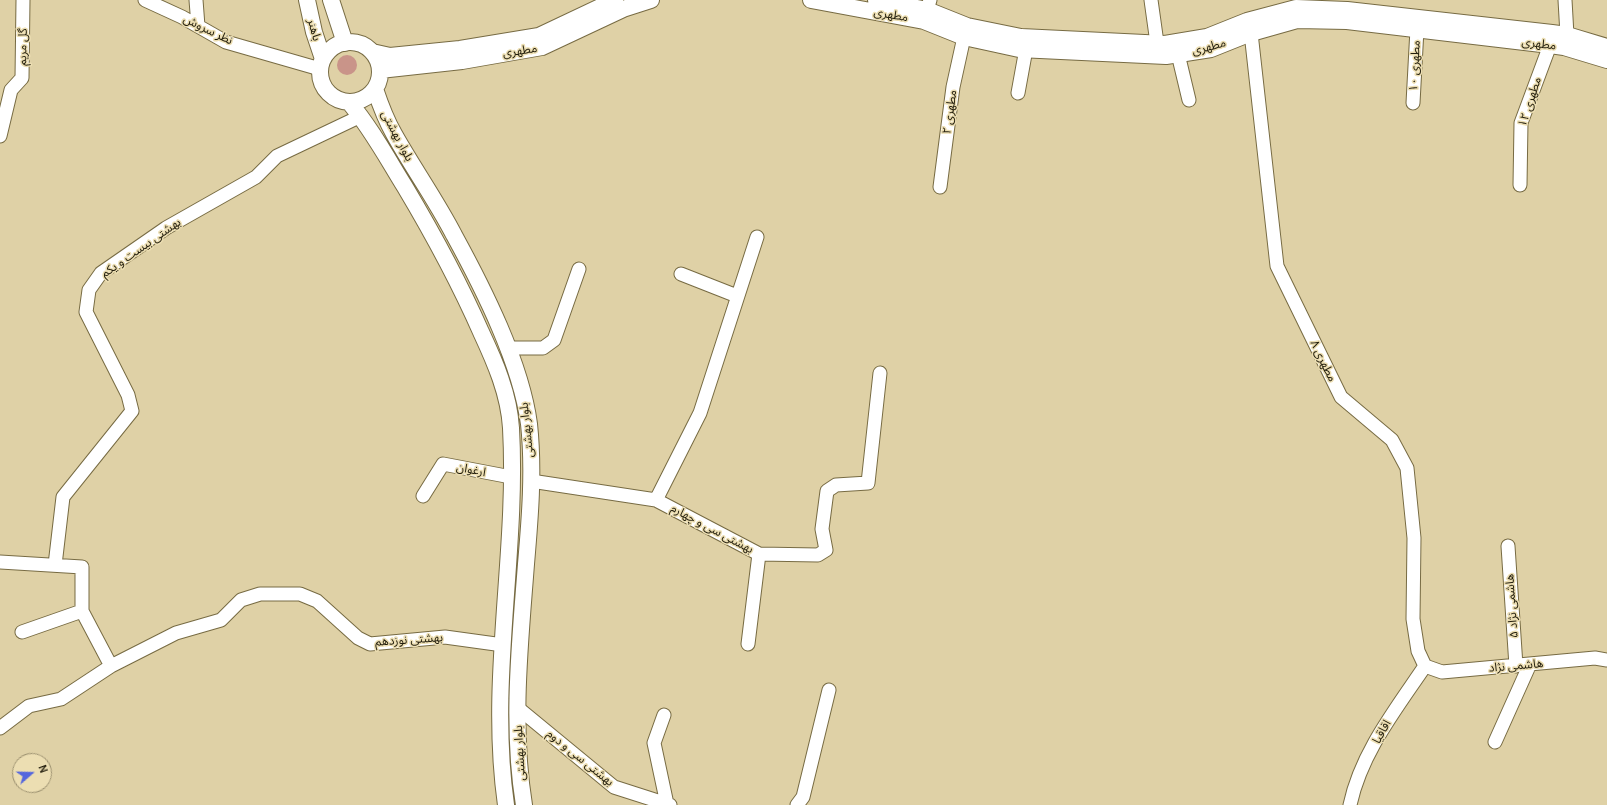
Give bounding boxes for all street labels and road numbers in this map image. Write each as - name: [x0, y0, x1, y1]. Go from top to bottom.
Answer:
- street label: مطهری: [873, 5, 909, 25]
- street label: نظر سروش: [181, 12, 235, 48]
- street label: باهنر: [304, 17, 324, 43]
- street label: گل مریم: [15, 28, 31, 66]
- street label: مطهری: [1521, 35, 1557, 53]
- street label: مطهری: [1190, 36, 1228, 58]
- street label: مطهری ۱۰: [1406, 40, 1424, 92]
- street label: مطهری: [502, 41, 538, 61]
- street label: مطهری ۱۲: [1515, 75, 1545, 129]
- street label: مطهری ۲: [940, 89, 960, 135]
- street label: بلوار بهشتی: [378, 108, 416, 164]
- street label: بهشتی بیست و یکم: [98, 215, 184, 281]
- street label: مطهری ۸: [1307, 338, 1339, 384]
- street label: بلوار بهشتی: [517, 402, 537, 458]
- street label: ارغوان: [455, 460, 487, 480]
- street label: بهشتی سی و چهارم: [668, 501, 756, 557]
- street label: هاشمی نژاد ۵: [1503, 573, 1521, 639]
- street label: بهشتی نوزدهم: [375, 630, 443, 650]
- street label: هاشمی نژاد: [1488, 656, 1544, 676]
- street label: اقاقیا: [1370, 718, 1394, 746]
- street label: بلوار بهشتی: [511, 725, 529, 781]
- street label: بهشتی سی و دوم: [544, 727, 616, 789]

